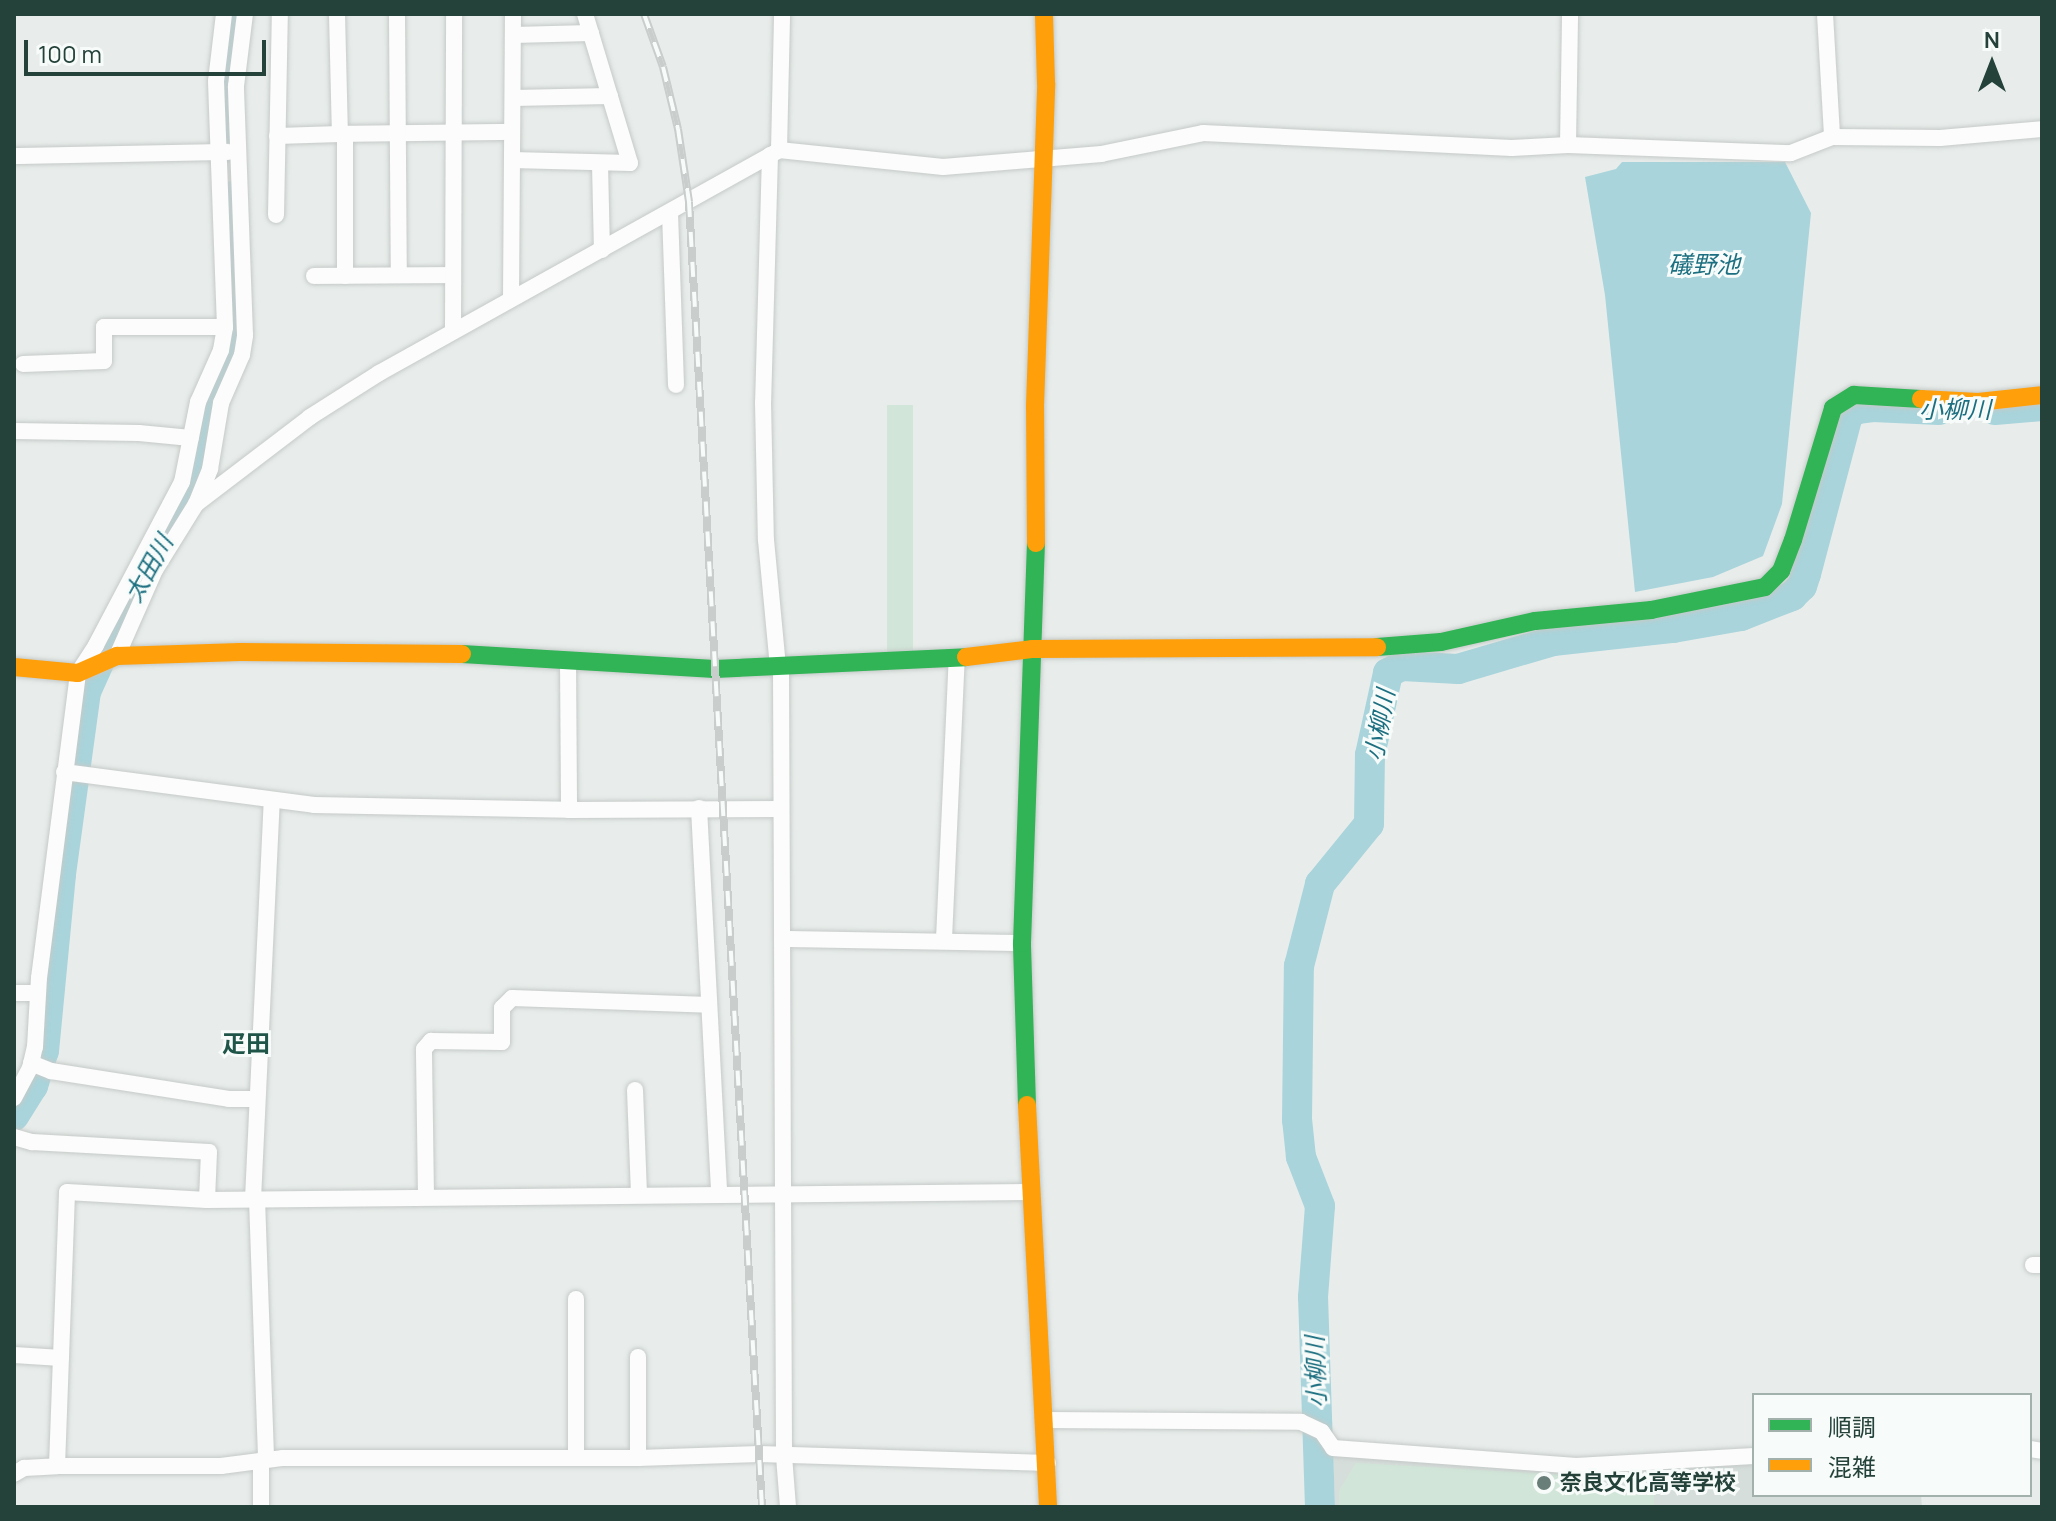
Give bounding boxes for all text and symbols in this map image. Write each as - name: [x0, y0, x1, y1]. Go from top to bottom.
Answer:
- scale bar: [28, 24, 270, 74]
- north arrow: [1952, 24, 2032, 104]
- text: N: [1984, 25, 2000, 55]
- text: 100 m: [38, 37, 102, 70]
- water label: 礒野池: [1668, 250, 1740, 278]
- water label: 小柳川: [1919, 395, 1991, 423]
- water label: 太田川: [118, 530, 178, 606]
- water label: 小柳川: [1359, 687, 1399, 763]
- district label: 疋田: [222, 1029, 270, 1057]
- water label: 小柳川: [1299, 1336, 1331, 1408]
- legend: [1752, 1393, 2032, 1497]
- text: 順調: [1828, 1410, 1876, 1443]
- text: 混雑: [1828, 1450, 1876, 1483]
- place label: 奈良文化高等学校: [1560, 1470, 1736, 1496]
- marker: 奈良文化高等学校: [1535, 1474, 1553, 1492]

